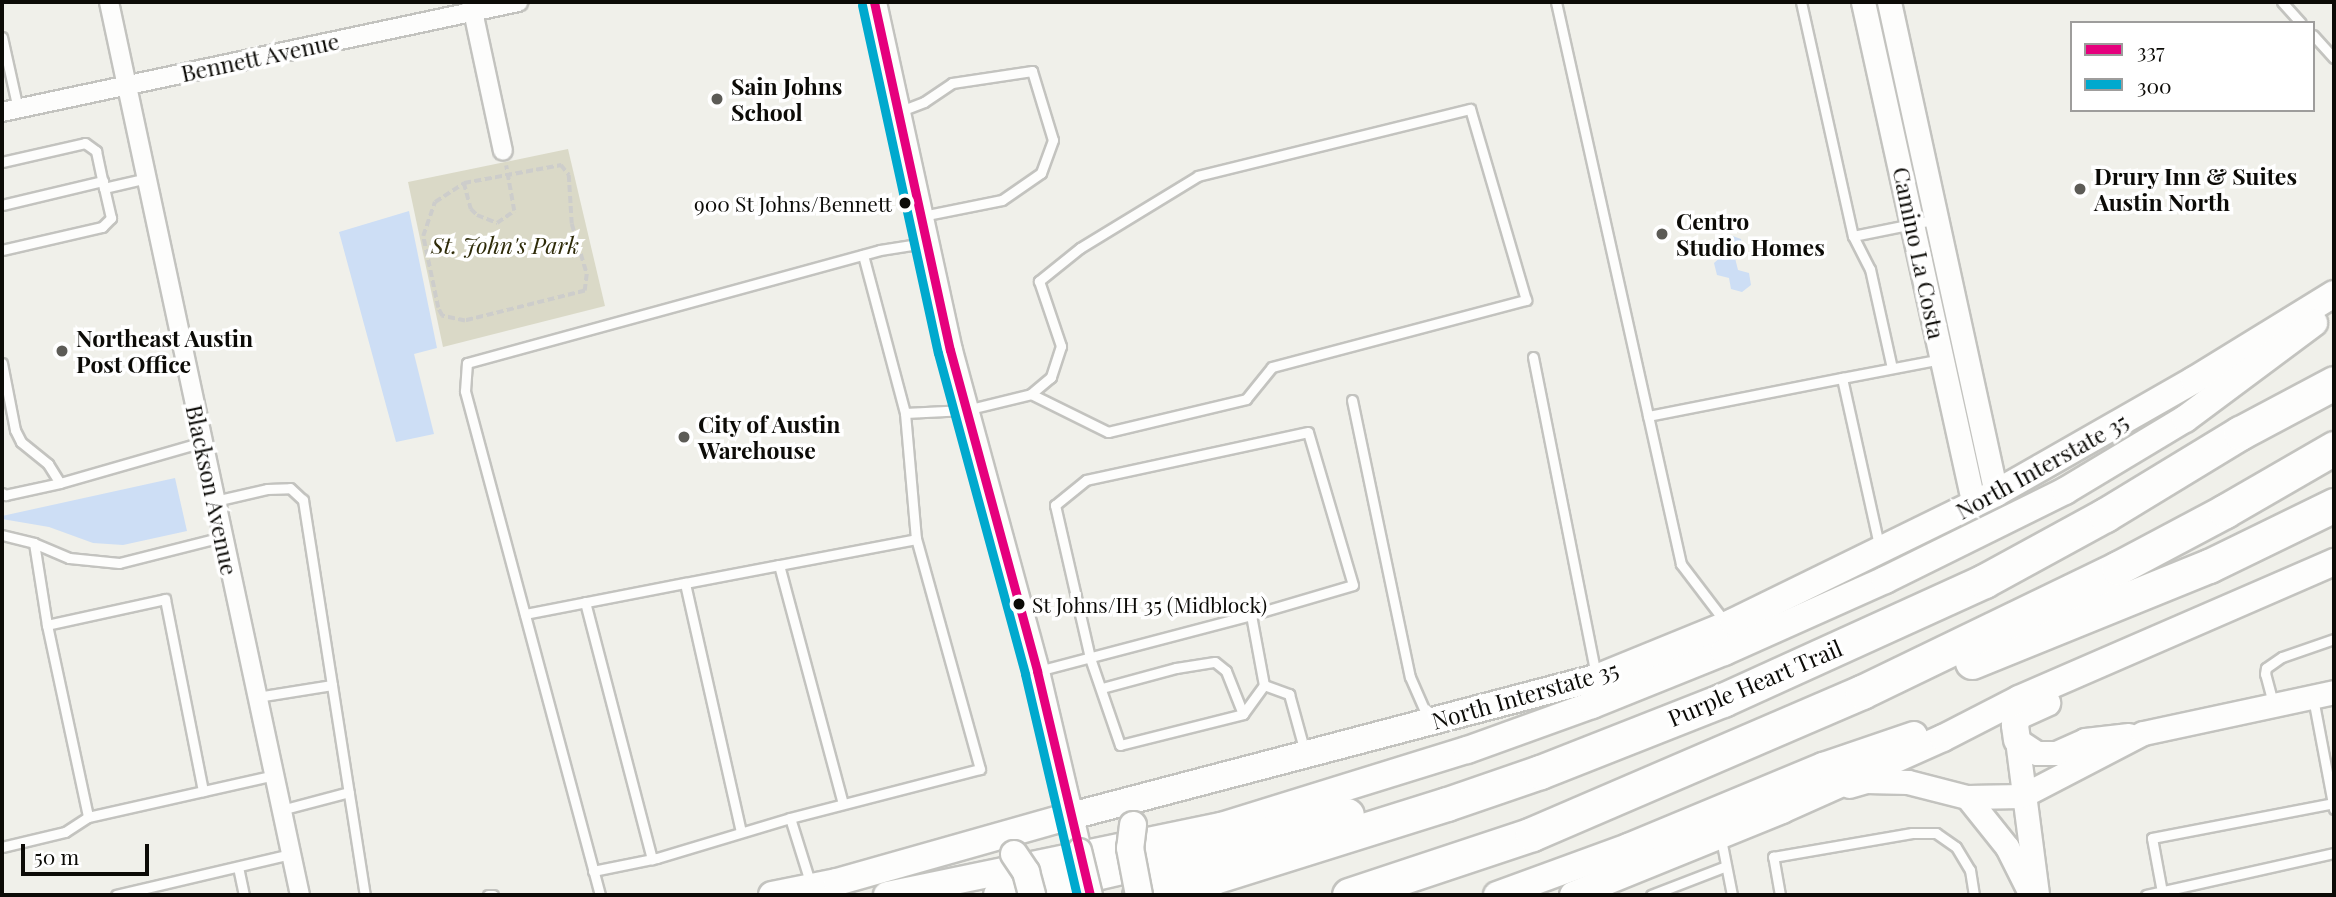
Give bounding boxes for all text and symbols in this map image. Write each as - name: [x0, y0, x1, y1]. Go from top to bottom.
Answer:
- legend: [2070, 21, 2315, 112]
- street label: Bennett Avenue: [178, 27, 342, 87]
- text: 337: [2137, 36, 2164, 64]
- text: 300: [2137, 71, 2172, 99]
- place label: Sain Johns School: [731, 72, 842, 126]
- marker: Sain Johns School: [709, 91, 725, 107]
- place label: Drury Inn & Suites Austin North: [2094, 162, 2298, 216]
- street label: Camino La Costa: [1887, 164, 1951, 342]
- marker: Drury Inn & Suites Austin North: [2072, 181, 2088, 197]
- place label: 900 St Johns/Bennett: [694, 190, 892, 216]
- marker: 900 St Johns/Bennett: [898, 196, 912, 210]
- place label: Centro Studio Homes: [1676, 207, 1825, 261]
- marker: Centro Studio Homes: [1654, 226, 1670, 242]
- park label: St. John's Park: [431, 231, 579, 259]
- place label: Northeast Austin Post Office: [76, 324, 254, 378]
- marker: Northeast Austin Post Office: [54, 343, 70, 359]
- street label: Blackson Avenue: [180, 402, 244, 578]
- street label: North Interstate 35: [1951, 407, 2133, 525]
- place label: City of Austin Warehouse: [698, 410, 842, 464]
- marker: City of Austin Warehouse: [676, 429, 692, 445]
- place label: St Johns/IH 35 (Midblock): [1032, 591, 1268, 617]
- marker: St Johns/IH 35 (Midblock): [1012, 597, 1026, 611]
- street label: Purple Heart Trail: [1663, 634, 1847, 732]
- street label: North Interstate 35: [1428, 655, 1622, 735]
- scale bar: [24, 830, 152, 874]
- text: 50 m: [34, 842, 79, 870]

